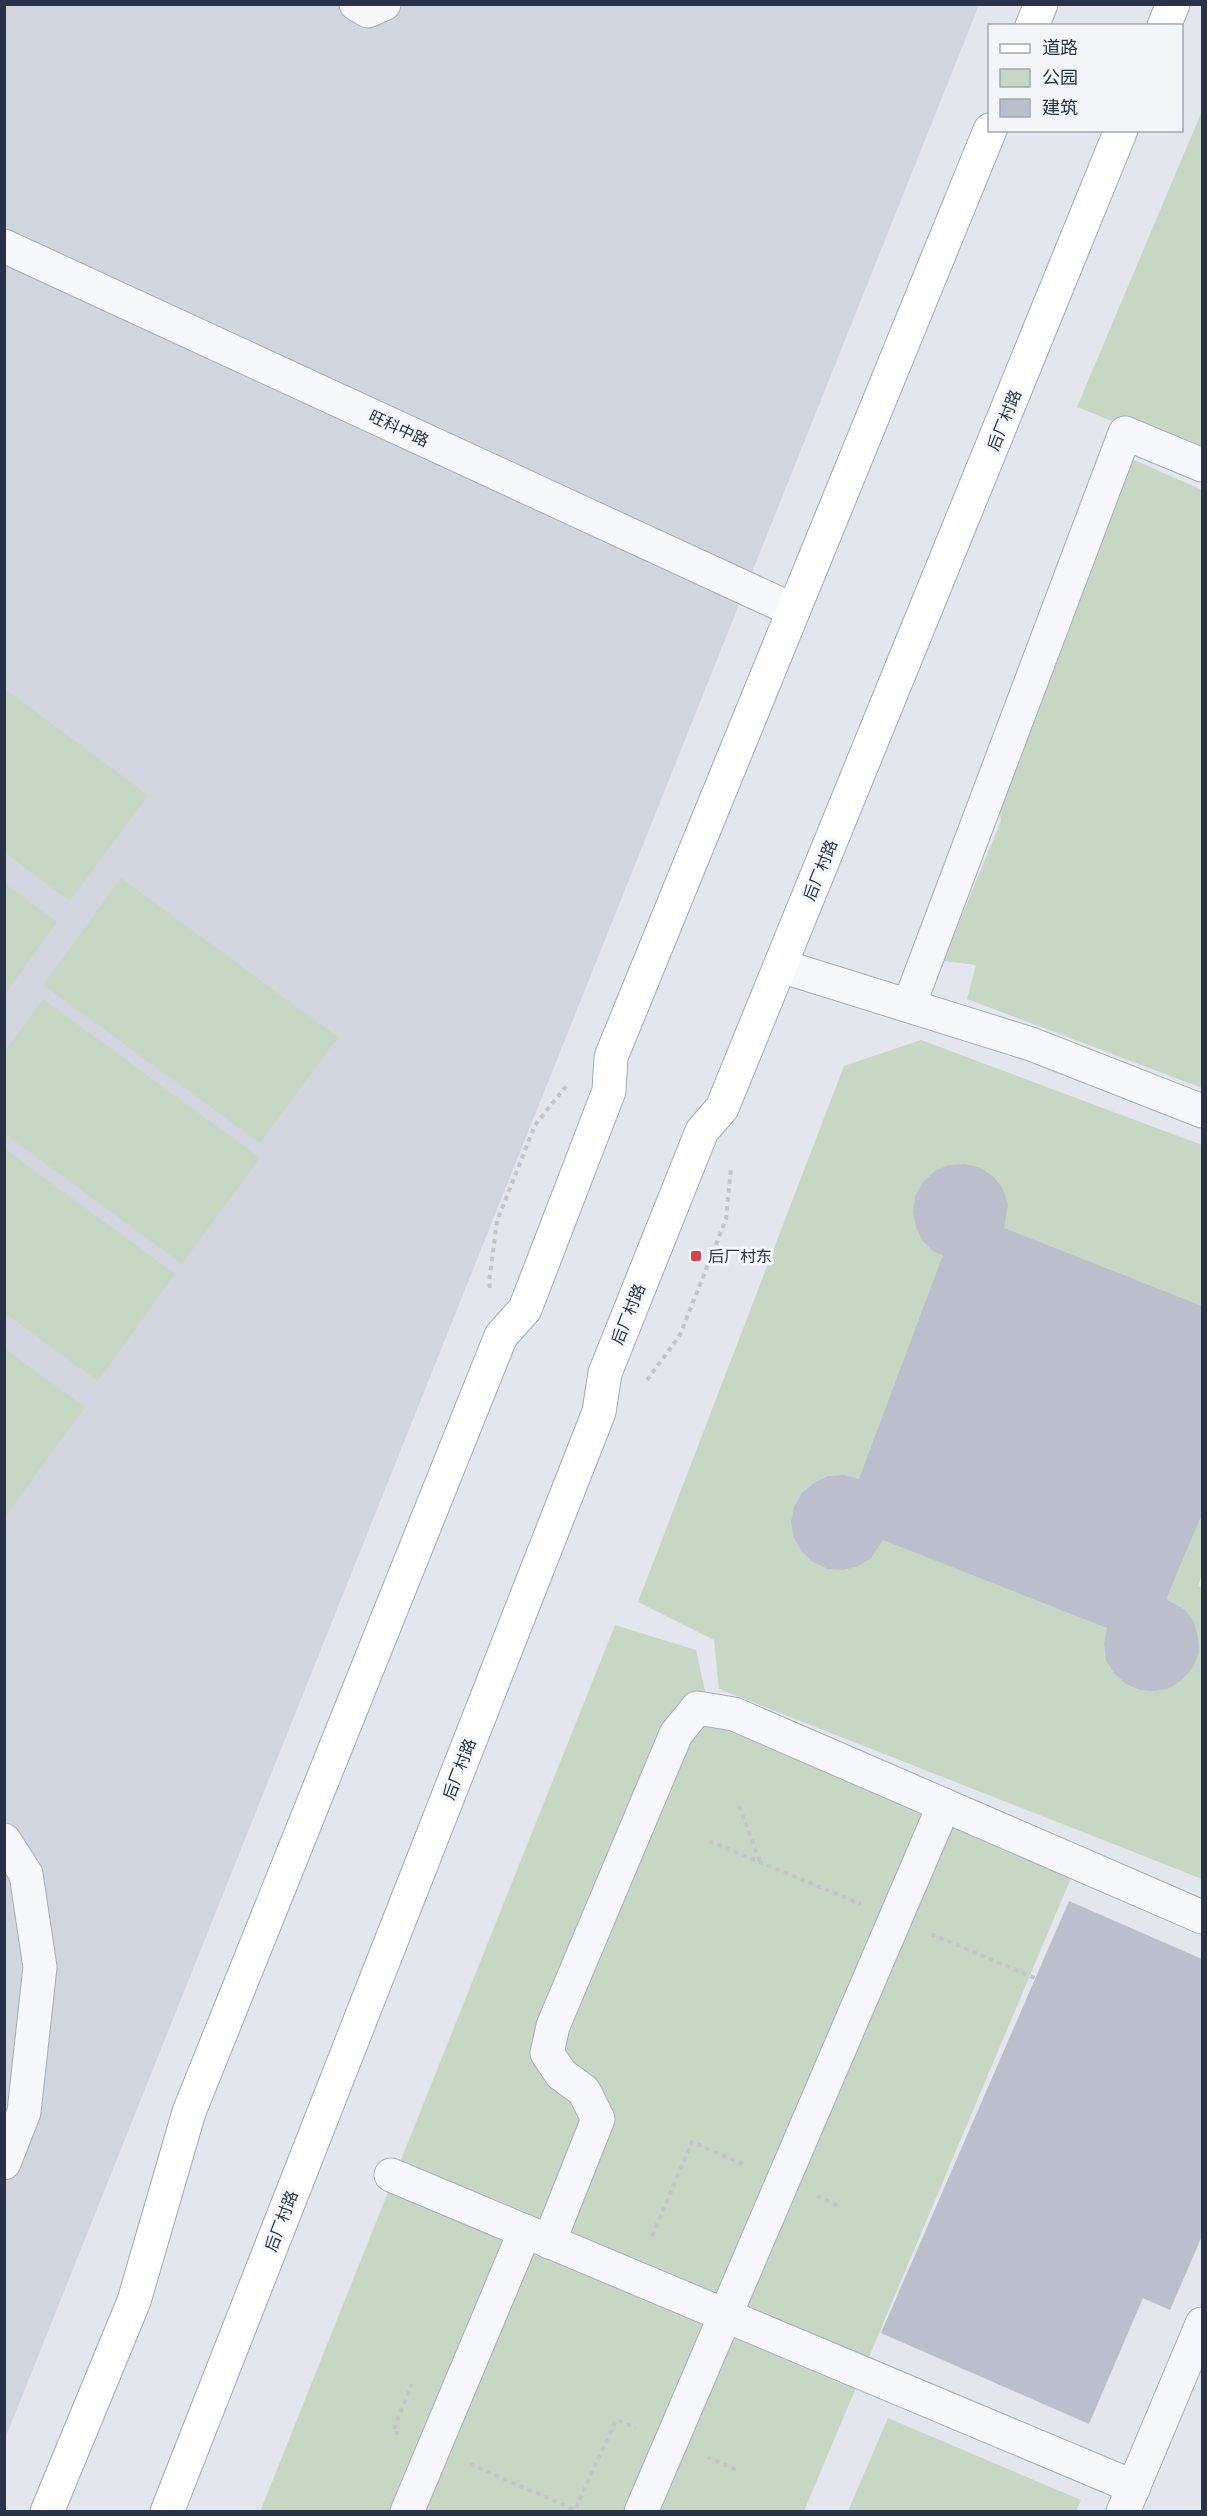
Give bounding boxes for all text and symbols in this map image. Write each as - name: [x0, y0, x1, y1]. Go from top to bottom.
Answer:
- legend: [988, 24, 1183, 132]
- text: 道路: [1042, 37, 1078, 59]
- text: 公园: [1042, 67, 1078, 89]
- text: 建筑: [1042, 97, 1078, 119]
- street label: 后厂村路: [984, 387, 1025, 453]
- street label: 旺科中路: [366, 406, 432, 451]
- street label: 后厂村路: [800, 837, 841, 903]
- place label: 后厂村东: [708, 1247, 772, 1266]
- marker: 后厂村东: [689, 1249, 703, 1263]
- street label: 后厂村路: [608, 1281, 649, 1347]
- street label: 后厂村路: [439, 1736, 480, 1802]
- street label: 后厂村路: [261, 2188, 302, 2254]

